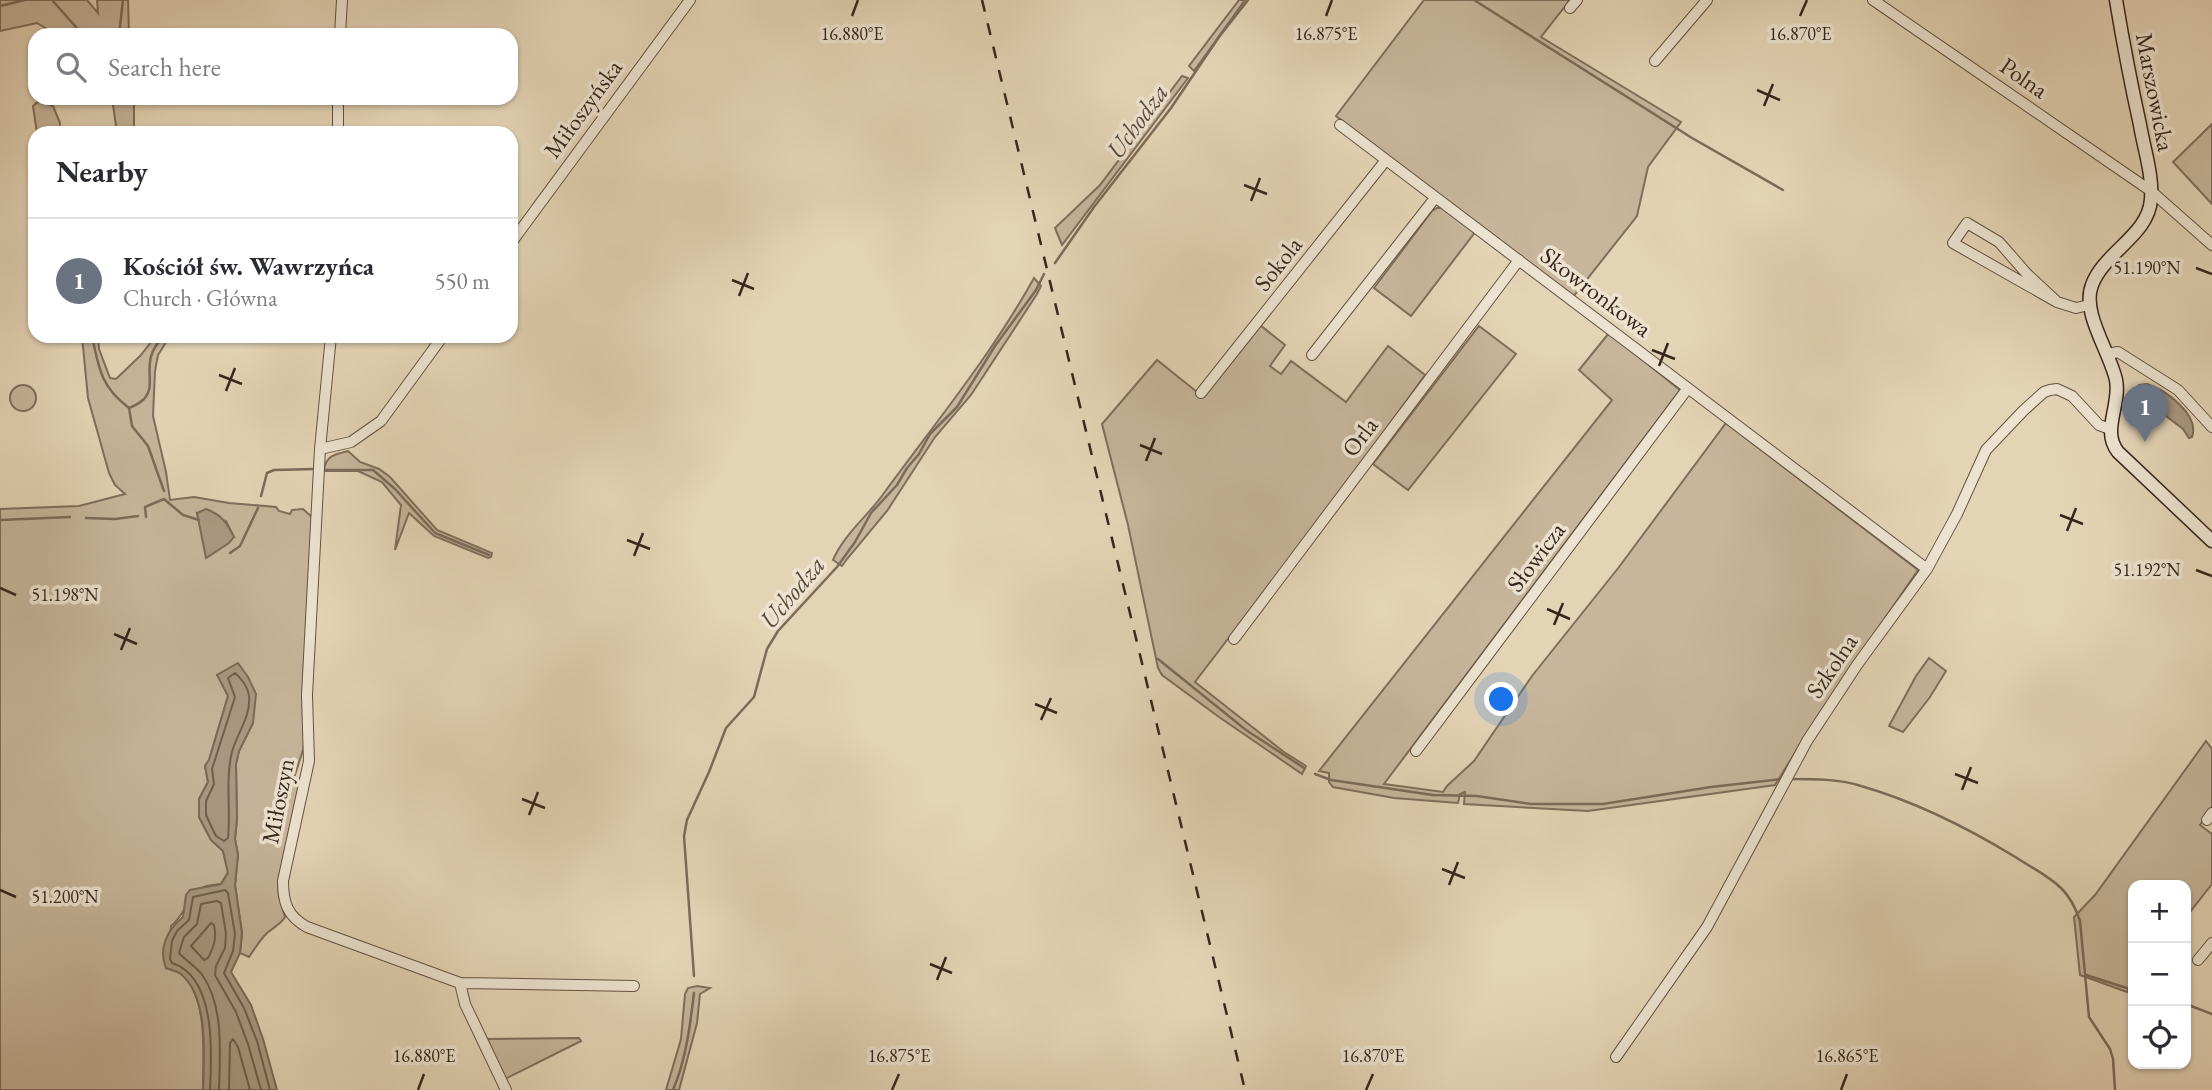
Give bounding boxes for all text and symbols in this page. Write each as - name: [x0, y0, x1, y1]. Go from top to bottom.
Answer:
- text: 16.880°E: [821, 22, 883, 45]
- text: 16.875°E: [1295, 22, 1357, 45]
- text: 16.870°E: [1769, 22, 1831, 45]
- search box: [28, 28, 518, 105]
- street label: Marszowicka: [2129, 30, 2182, 154]
- icon: search: [52, 48, 90, 86]
- text: Search here: [108, 50, 221, 84]
- street label: Polna: [1994, 50, 2055, 105]
- street label: Miłoszyńska: [536, 53, 629, 164]
- water label: Uchodza: [1098, 77, 1176, 165]
- text: Nearby: [56, 152, 148, 191]
- street label: Sokola: [1247, 230, 1309, 297]
- street label: Skowronkowa: [1535, 240, 1658, 344]
- text: Kościół św. Wawrzyńca: [123, 249, 374, 283]
- text: 51.190°N: [2114, 256, 2181, 279]
- text: 1: [73, 266, 85, 296]
- text: 550 m: [434, 266, 490, 296]
- text: Church · Główna: [123, 283, 277, 313]
- pin: 1: [2122, 384, 2168, 442]
- street label: Orla: [1335, 410, 1385, 463]
- street label: Słowicza: [1499, 515, 1572, 598]
- water label: Uchodza: [752, 548, 832, 636]
- text: 51.192°N: [2114, 558, 2181, 581]
- text: 51.198°N: [32, 583, 99, 606]
- street label: Szkolna: [1799, 627, 1865, 704]
- your location: [1484, 682, 1518, 716]
- street label: Miłoszyn: [254, 755, 301, 846]
- map controls: [2128, 880, 2191, 1069]
- button: +: [2128, 880, 2191, 943]
- text: 51.200°N: [32, 885, 99, 908]
- button: −: [2128, 943, 2191, 1006]
- button: locate: [2128, 1006, 2191, 1069]
- text: 16.880°E: [393, 1044, 455, 1067]
- text: 16.875°E: [868, 1044, 930, 1067]
- text: 16.870°E: [1342, 1044, 1404, 1067]
- text: 16.865°E: [1816, 1044, 1878, 1067]

